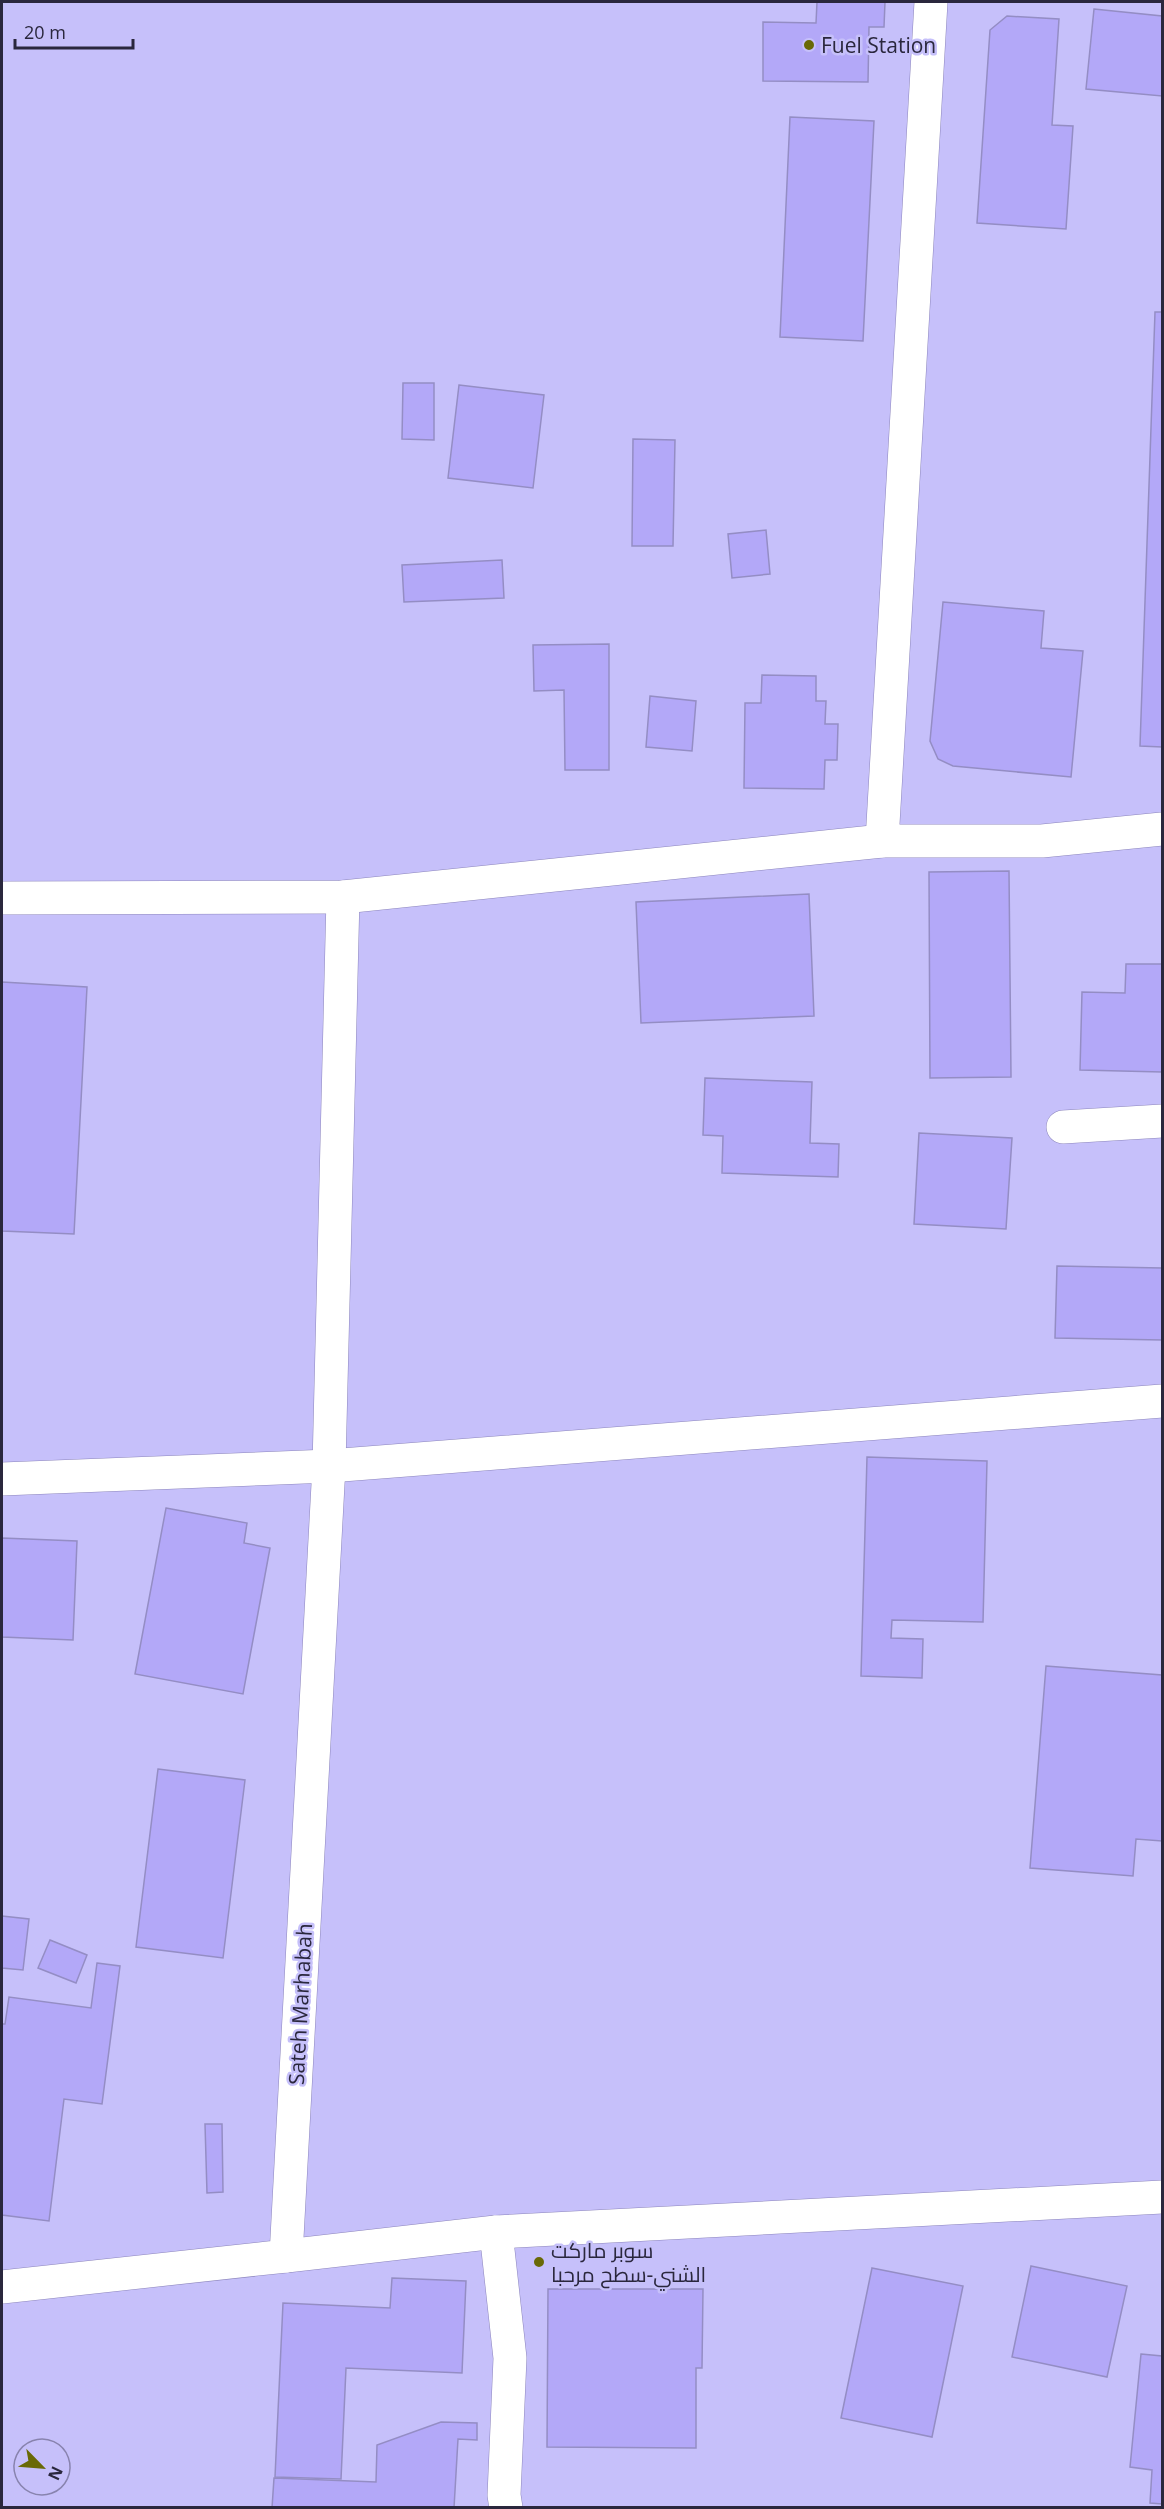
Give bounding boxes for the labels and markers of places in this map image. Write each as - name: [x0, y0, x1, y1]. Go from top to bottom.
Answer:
- place label: Fuel Station: [821, 31, 936, 59]
- marker: Fuel Station: [802, 38, 816, 52]
- place label: سوبر ماركت الشني-سطح مرحبا: [551, 2236, 706, 2291]
- marker: سوبر ماركت الشني-سطح مرحبا: [532, 2255, 546, 2269]

